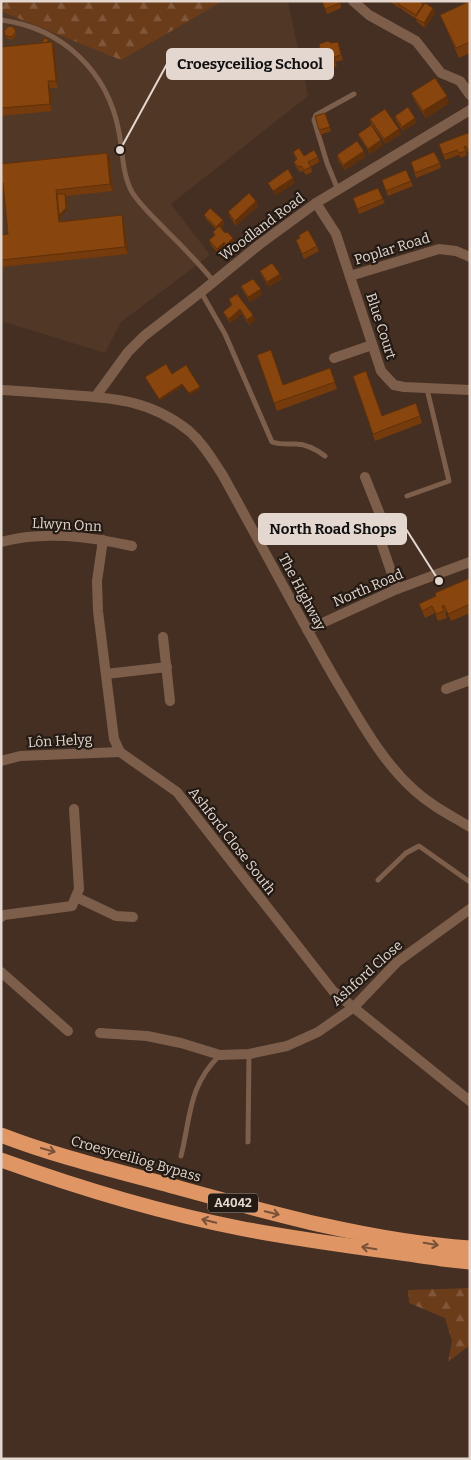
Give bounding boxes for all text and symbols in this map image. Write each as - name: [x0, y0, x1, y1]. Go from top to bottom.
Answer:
- callout: Croesyceiliog School: [167, 49, 333, 79]
- text: Croesyceiliog School: [177, 55, 323, 73]
- street label: Woodland Road: [216, 189, 308, 265]
- street label: Poplar Road: [352, 229, 432, 269]
- street label: Blue Court: [362, 291, 400, 361]
- callout: North Road Shops: [259, 514, 406, 544]
- street label: Llwyn Onn: [32, 515, 102, 535]
- text: North Road Shops: [269, 520, 397, 538]
- street label: The Highway: [275, 551, 330, 634]
- street label: North Road: [330, 566, 406, 610]
- street label: Lôn Helyg: [27, 731, 93, 751]
- street label: Ashford Close South: [185, 784, 279, 898]
- street label: Ashford Close: [328, 937, 406, 1009]
- street label: Croesyceiliog Bypass: [69, 1132, 203, 1186]
- one-way arrow: [39, 1146, 55, 1156]
- road number: A4042: [208, 1194, 258, 1212]
- one-way arrow: [263, 1209, 279, 1218]
- one-way arrow: [202, 1216, 218, 1225]
- one-way arrow: [423, 1239, 439, 1249]
- one-way arrow: [362, 1243, 378, 1253]

